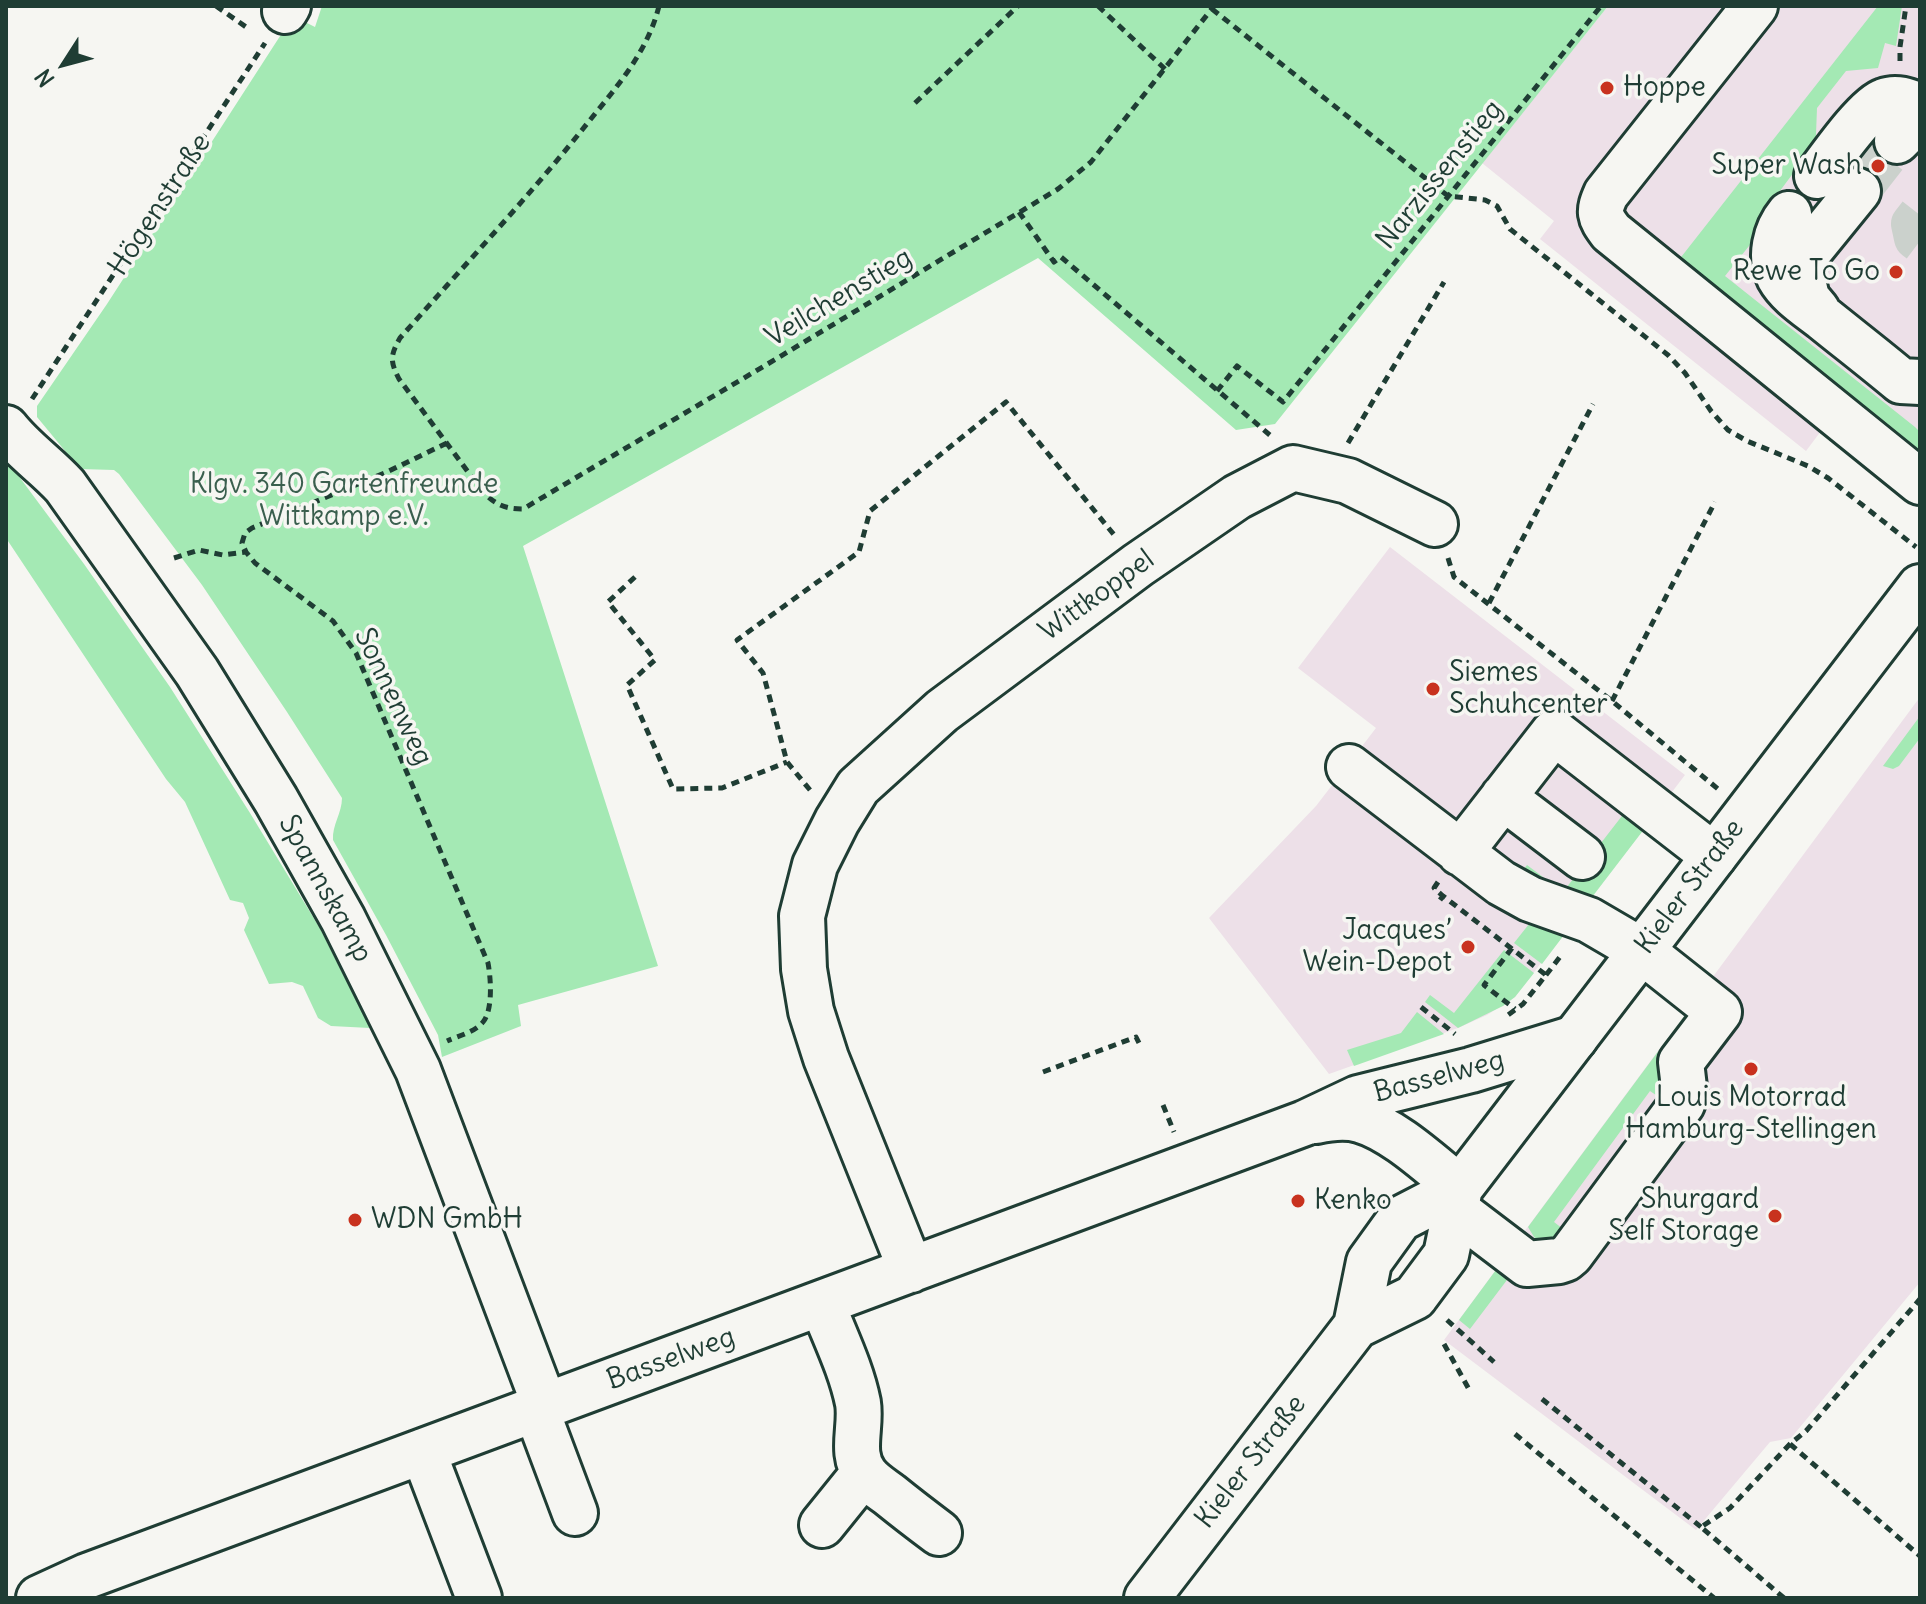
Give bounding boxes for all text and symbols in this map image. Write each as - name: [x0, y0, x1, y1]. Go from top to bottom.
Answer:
- north arrow: [24, 24, 104, 104]
- text: N: [29, 64, 60, 92]
- place label: Hoppe: [1623, 71, 1706, 105]
- marker: Hoppe: [1598, 79, 1616, 97]
- street label: Narzissenstieg: [1370, 94, 1510, 256]
- street label: Högenstraße: [102, 128, 218, 282]
- place label: Super Wash: [1712, 149, 1862, 183]
- marker: Super Wash: [1869, 157, 1887, 175]
- street label: Veilchenstieg: [760, 241, 918, 355]
- place label: Rewe To Go: [1733, 255, 1880, 289]
- marker: Rewe To Go: [1887, 263, 1905, 281]
- park label: Klgv. 340 Gartenfreunde Wittkamp e.V.: [190, 468, 498, 534]
- street label: Wittkoppel: [1033, 543, 1161, 649]
- street label: Sonnenweg: [347, 623, 439, 771]
- place label: Siemes Schuhcenter: [1449, 656, 1608, 722]
- marker: Siemes Schuhcenter: [1424, 680, 1442, 698]
- street label: Spannskamp: [271, 809, 379, 969]
- street label: Kieler Straße: [1628, 813, 1752, 961]
- place label: Jacques’ Wein-Depot: [1302, 914, 1452, 980]
- marker: Jacques’ Wein-Depot: [1459, 938, 1477, 956]
- street label: Basselweg: [1370, 1043, 1508, 1111]
- marker: Louis Motorrad Hamburg-Stellingen: [1742, 1060, 1760, 1078]
- place label: Louis Motorrad Hamburg-Stellingen: [1625, 1081, 1877, 1147]
- place label: Shurgard Self Storage: [1608, 1183, 1759, 1249]
- place label: Kenko: [1314, 1184, 1392, 1218]
- marker: Kenko: [1289, 1192, 1307, 1210]
- place label: WDN GmbH: [371, 1203, 523, 1237]
- marker: Shurgard Self Storage: [1766, 1207, 1784, 1225]
- marker: WDN GmbH: [346, 1211, 364, 1229]
- street label: Basselweg: [602, 1320, 740, 1398]
- street label: Kieler Straße: [1188, 1389, 1314, 1535]

